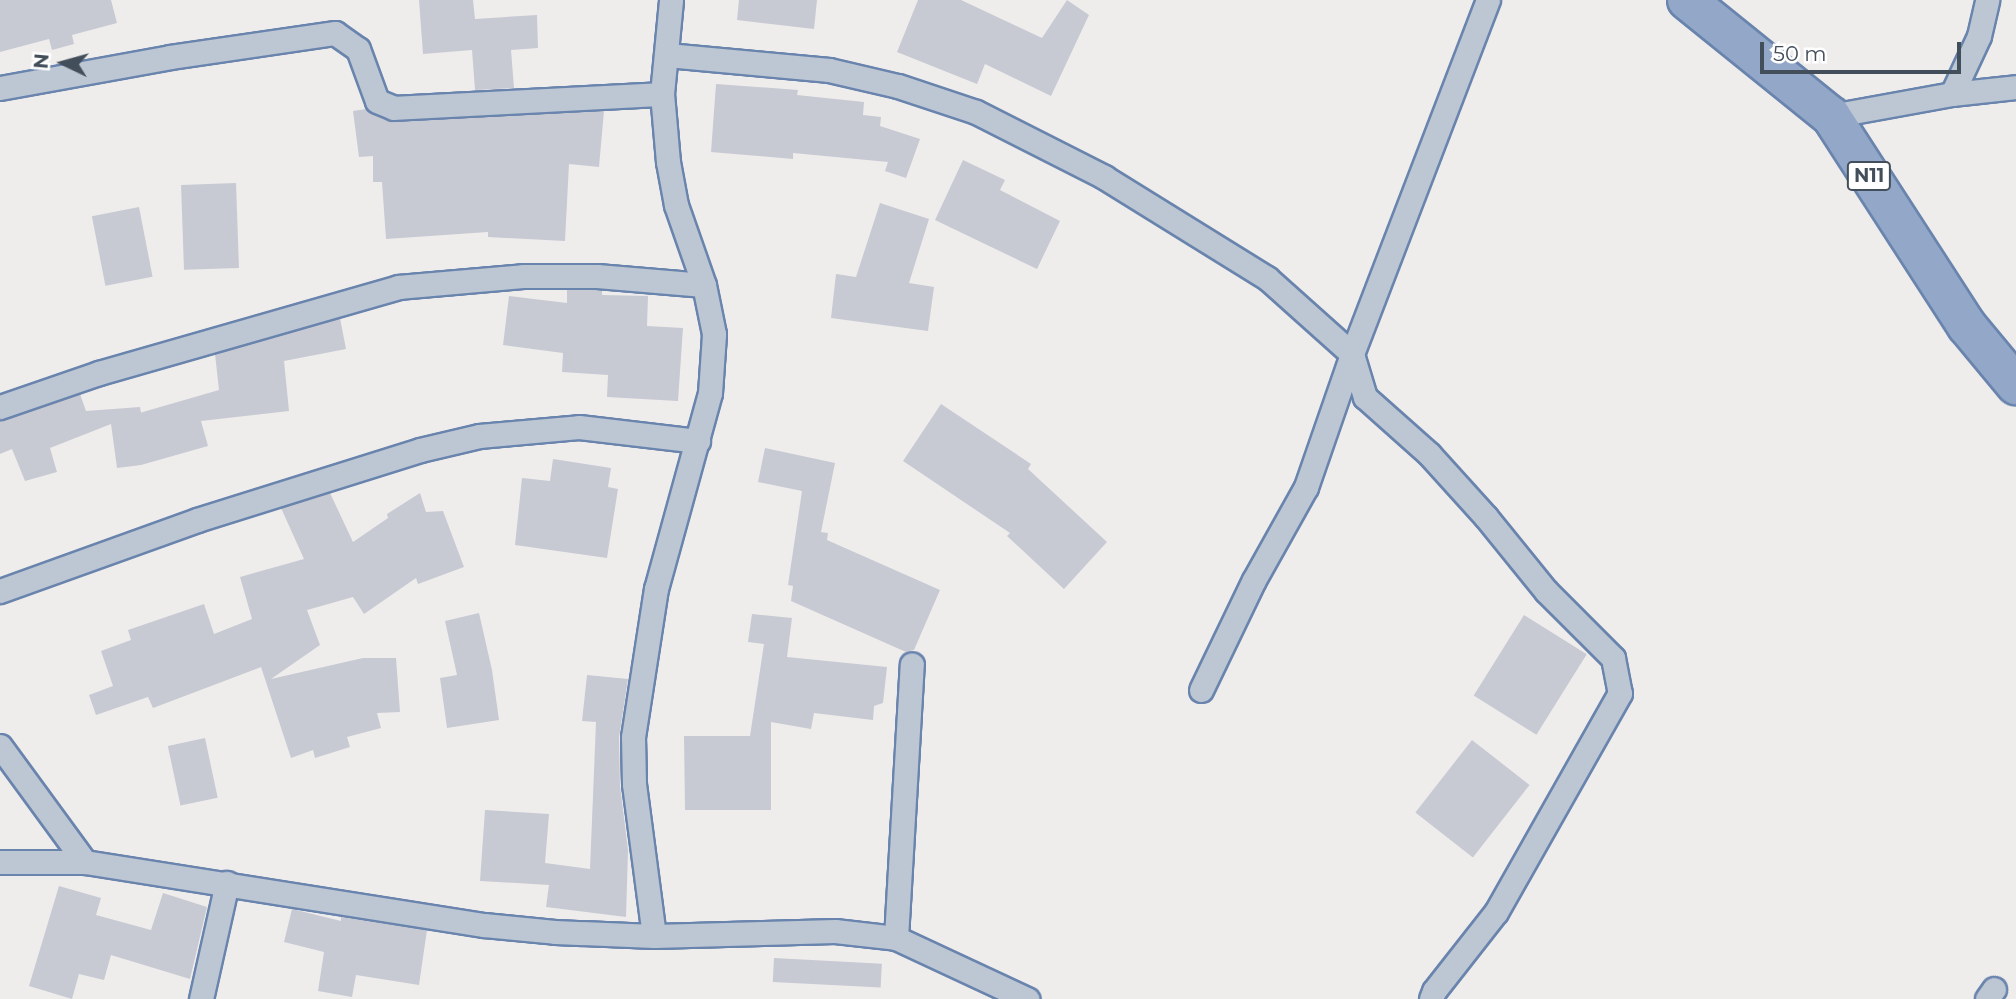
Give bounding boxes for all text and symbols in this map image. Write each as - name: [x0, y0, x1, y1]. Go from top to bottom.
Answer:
- north arrow: [28, 28, 98, 98]
- scale bar: [1764, 28, 1965, 72]
- text: 50 m: [1773, 41, 1827, 66]
- text: N: [29, 52, 54, 70]
- road number: N11: [1846, 160, 1892, 192]

